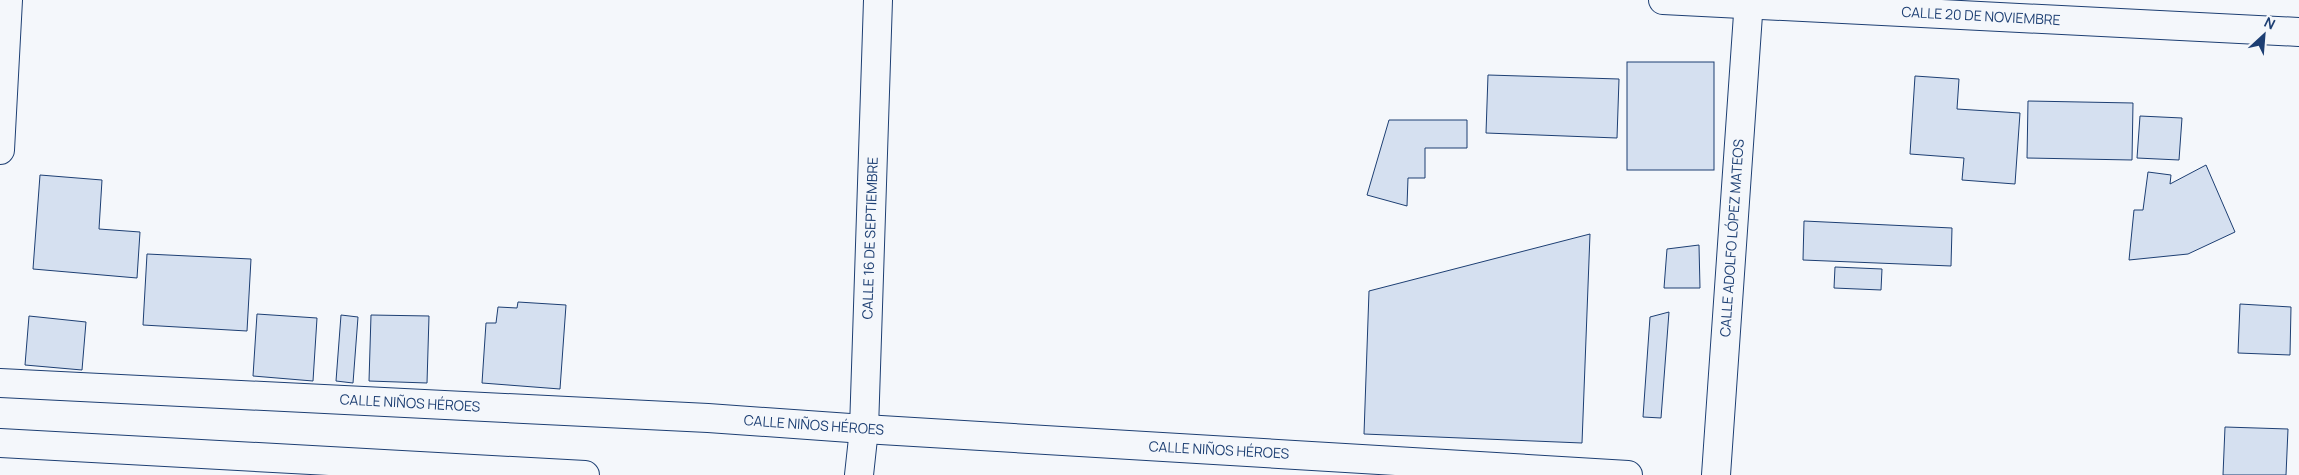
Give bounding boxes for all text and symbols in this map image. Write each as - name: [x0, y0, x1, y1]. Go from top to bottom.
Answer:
- street label: CALLE 20 DE NOVIEMBRE: [1901, 2, 2061, 29]
- north arrow: [2239, 10, 2289, 60]
- text: N: [2261, 12, 2279, 34]
- street label: CALLE ADOLFO LÓPEZ MATEOS: [1715, 138, 1748, 338]
- street label: CALLE 16 DE SEPTIEMBRE: [857, 156, 882, 320]
- street label: CALLE NIÑOS HÉROES: [339, 389, 481, 416]
- street label: CALLE NIÑOS HÉROES: [743, 410, 885, 439]
- street label: CALLE NIÑOS HÉROES: [1148, 436, 1290, 463]

